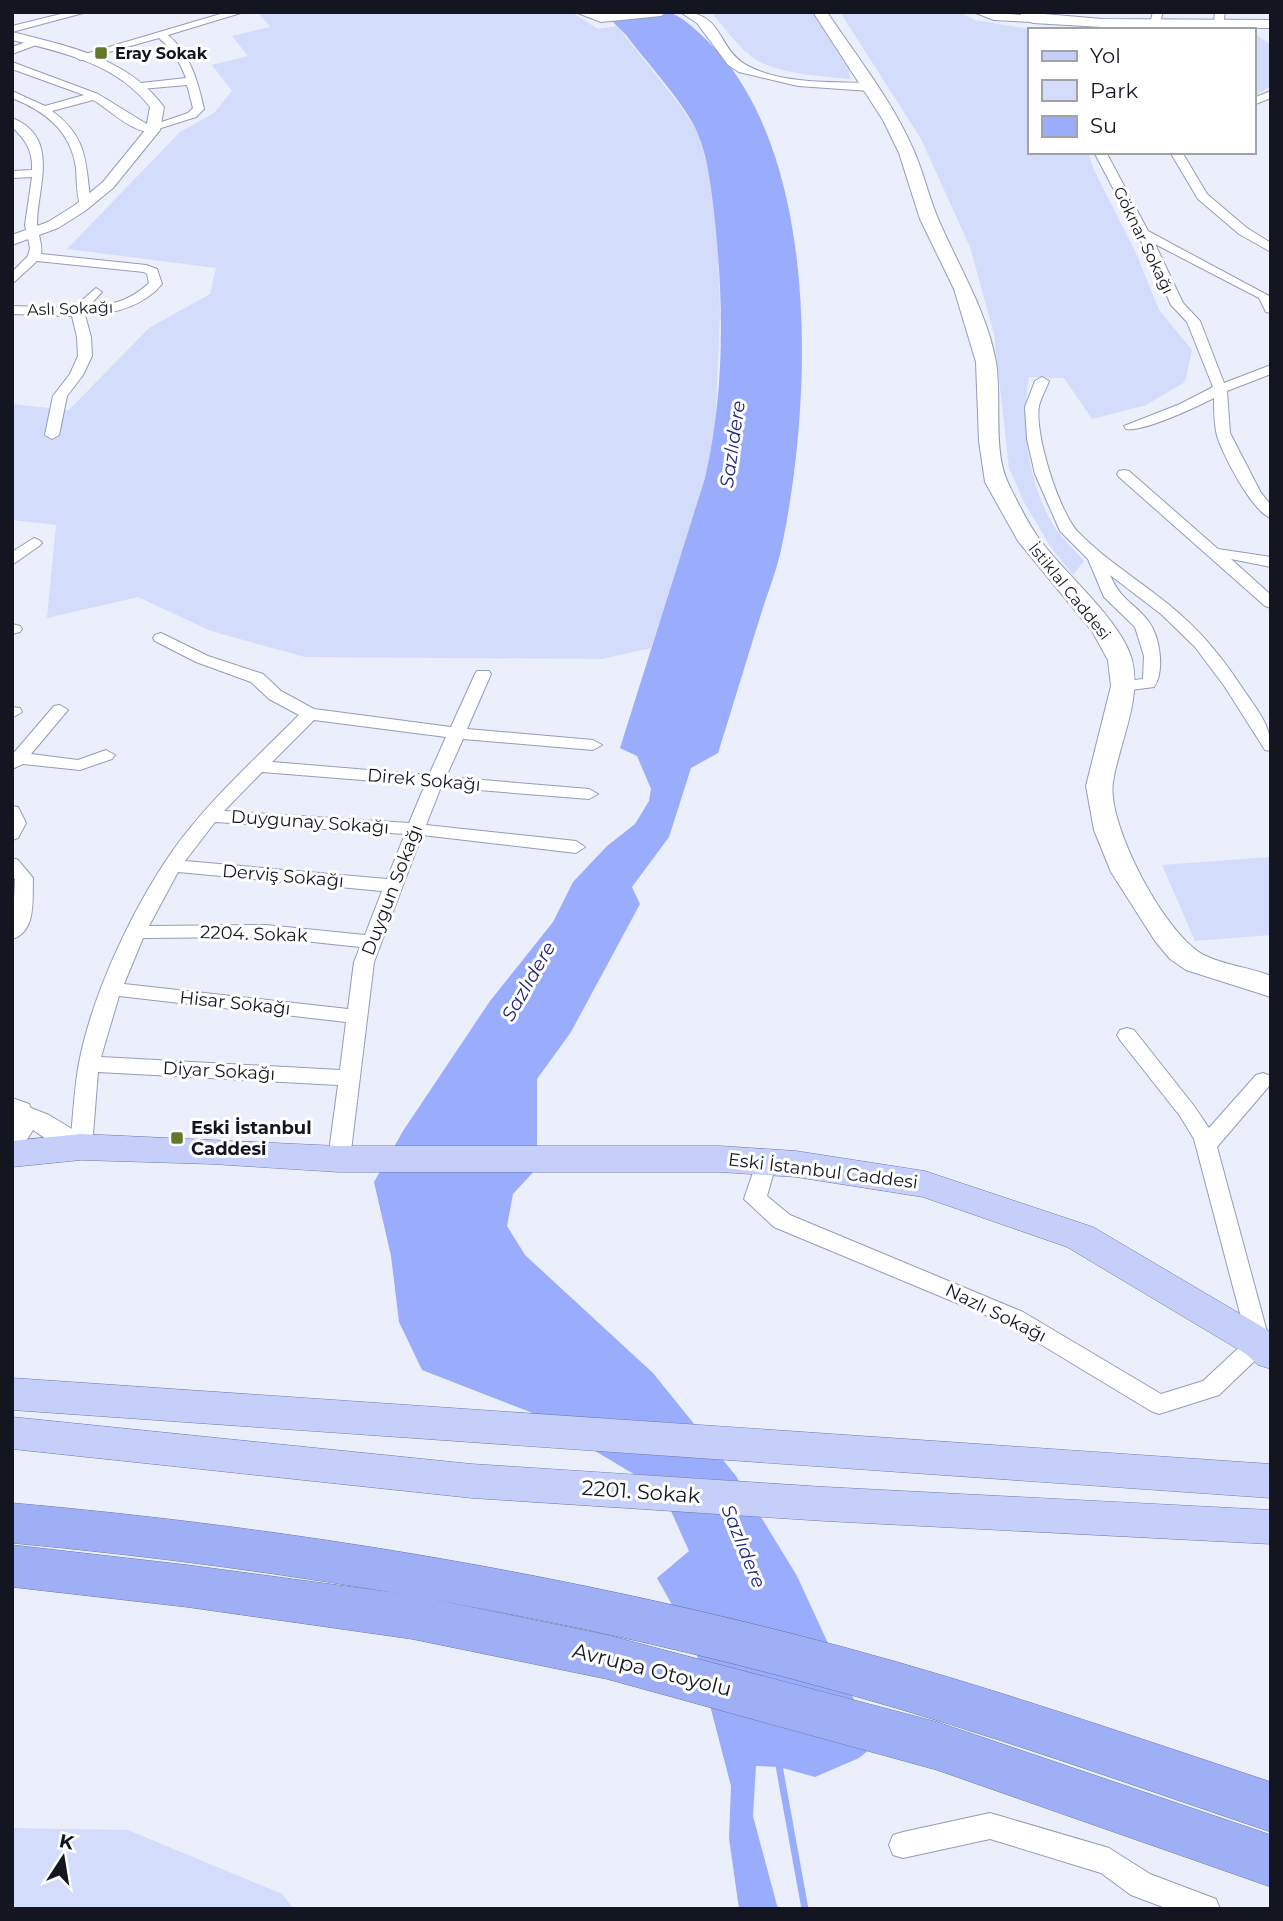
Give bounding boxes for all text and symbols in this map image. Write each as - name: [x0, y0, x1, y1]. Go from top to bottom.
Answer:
- legend: [1028, 28, 1255, 154]
- text: Yol: [1090, 43, 1121, 68]
- place label: Eray Sokak: [115, 44, 208, 63]
- marker: Eray Sokak: [93, 45, 109, 61]
- text: Park: [1090, 78, 1138, 103]
- text: Su: [1090, 113, 1117, 138]
- street label: Göknar Sokağı: [1109, 184, 1178, 297]
- street label: Aslı Sokağı: [27, 298, 113, 319]
- water label: Sazlıdere: [715, 399, 750, 489]
- street label: İstiklal Caddesi: [1025, 539, 1115, 644]
- street label: Direk Sokağı: [366, 764, 482, 796]
- street label: Duygunay Sokağı: [230, 806, 390, 838]
- street label: Duygun Sokağı: [357, 821, 427, 959]
- street label: Derviş Sokağı: [221, 860, 345, 892]
- street label: 2204. Sokak: [200, 921, 308, 947]
- water label: Sazlıdere: [497, 938, 560, 1025]
- street label: Hisar Sokağı: [178, 986, 292, 1020]
- street label: Diyar Sokağı: [162, 1057, 276, 1085]
- place label: Eski İstanbul Caddesi: [191, 1117, 312, 1160]
- marker: Eski İstanbul Caddesi: [169, 1130, 185, 1146]
- street label: Eski İstanbul Caddesi: [727, 1148, 919, 1194]
- street label: Nazlı Sokağı: [942, 1279, 1050, 1347]
- street label: 2201. Sokak: [581, 1475, 702, 1508]
- water label: Sazlıdere: [716, 1501, 771, 1591]
- street label: Avrupa Otoyolu: [570, 1638, 734, 1701]
- north arrow: [28, 1823, 98, 1893]
- text: K: [57, 1829, 77, 1855]

